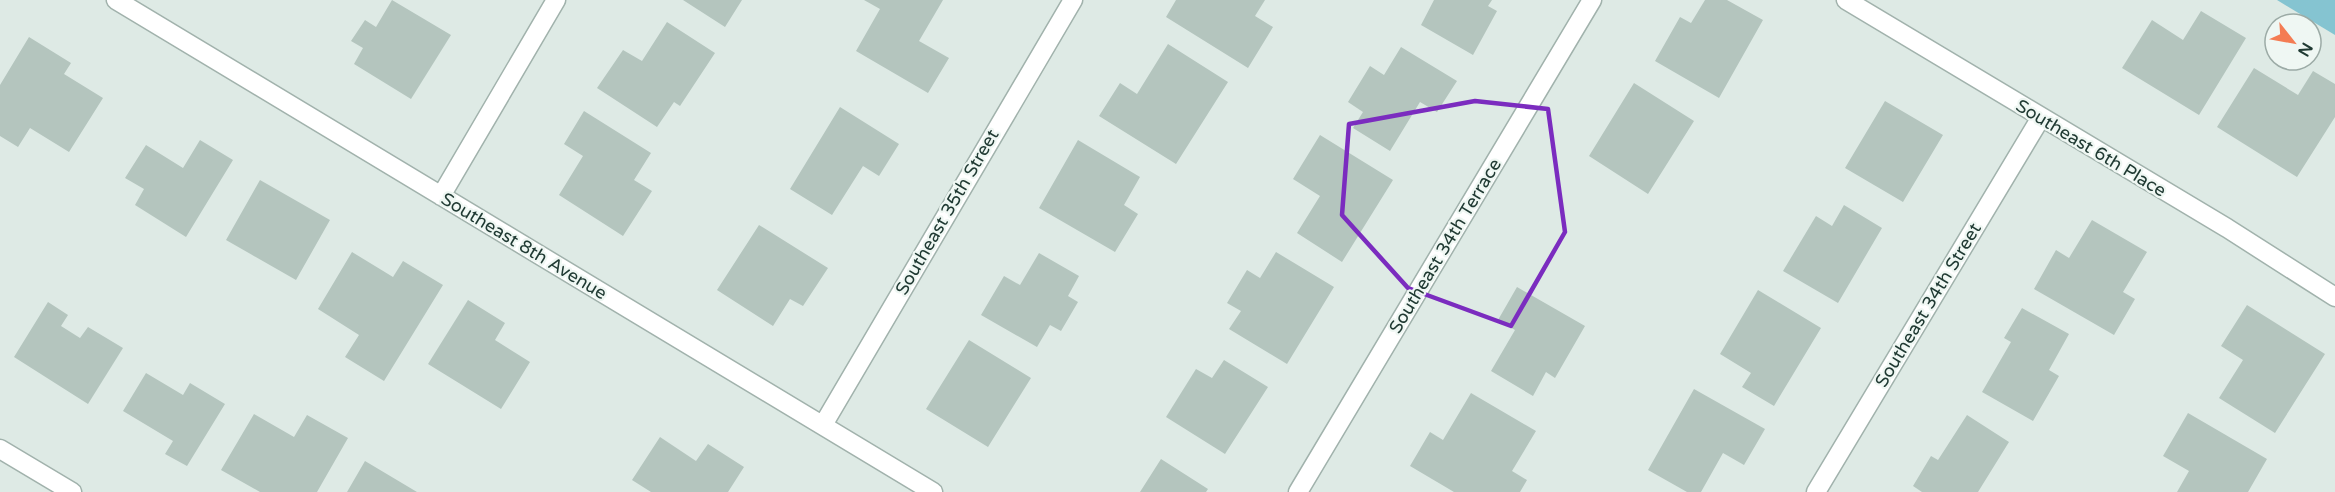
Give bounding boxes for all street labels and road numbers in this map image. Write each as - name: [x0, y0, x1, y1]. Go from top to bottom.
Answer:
- street label: Southeast 6th Place: [2012, 94, 2170, 202]
- street label: Southeast 35th Street: [891, 125, 1004, 299]
- street label: Southeast 34th Terrace: [1384, 155, 1506, 337]
- street label: Southeast 8th Avenue: [437, 188, 611, 304]
- street label: Southeast 34th Street: [1870, 219, 1986, 391]

